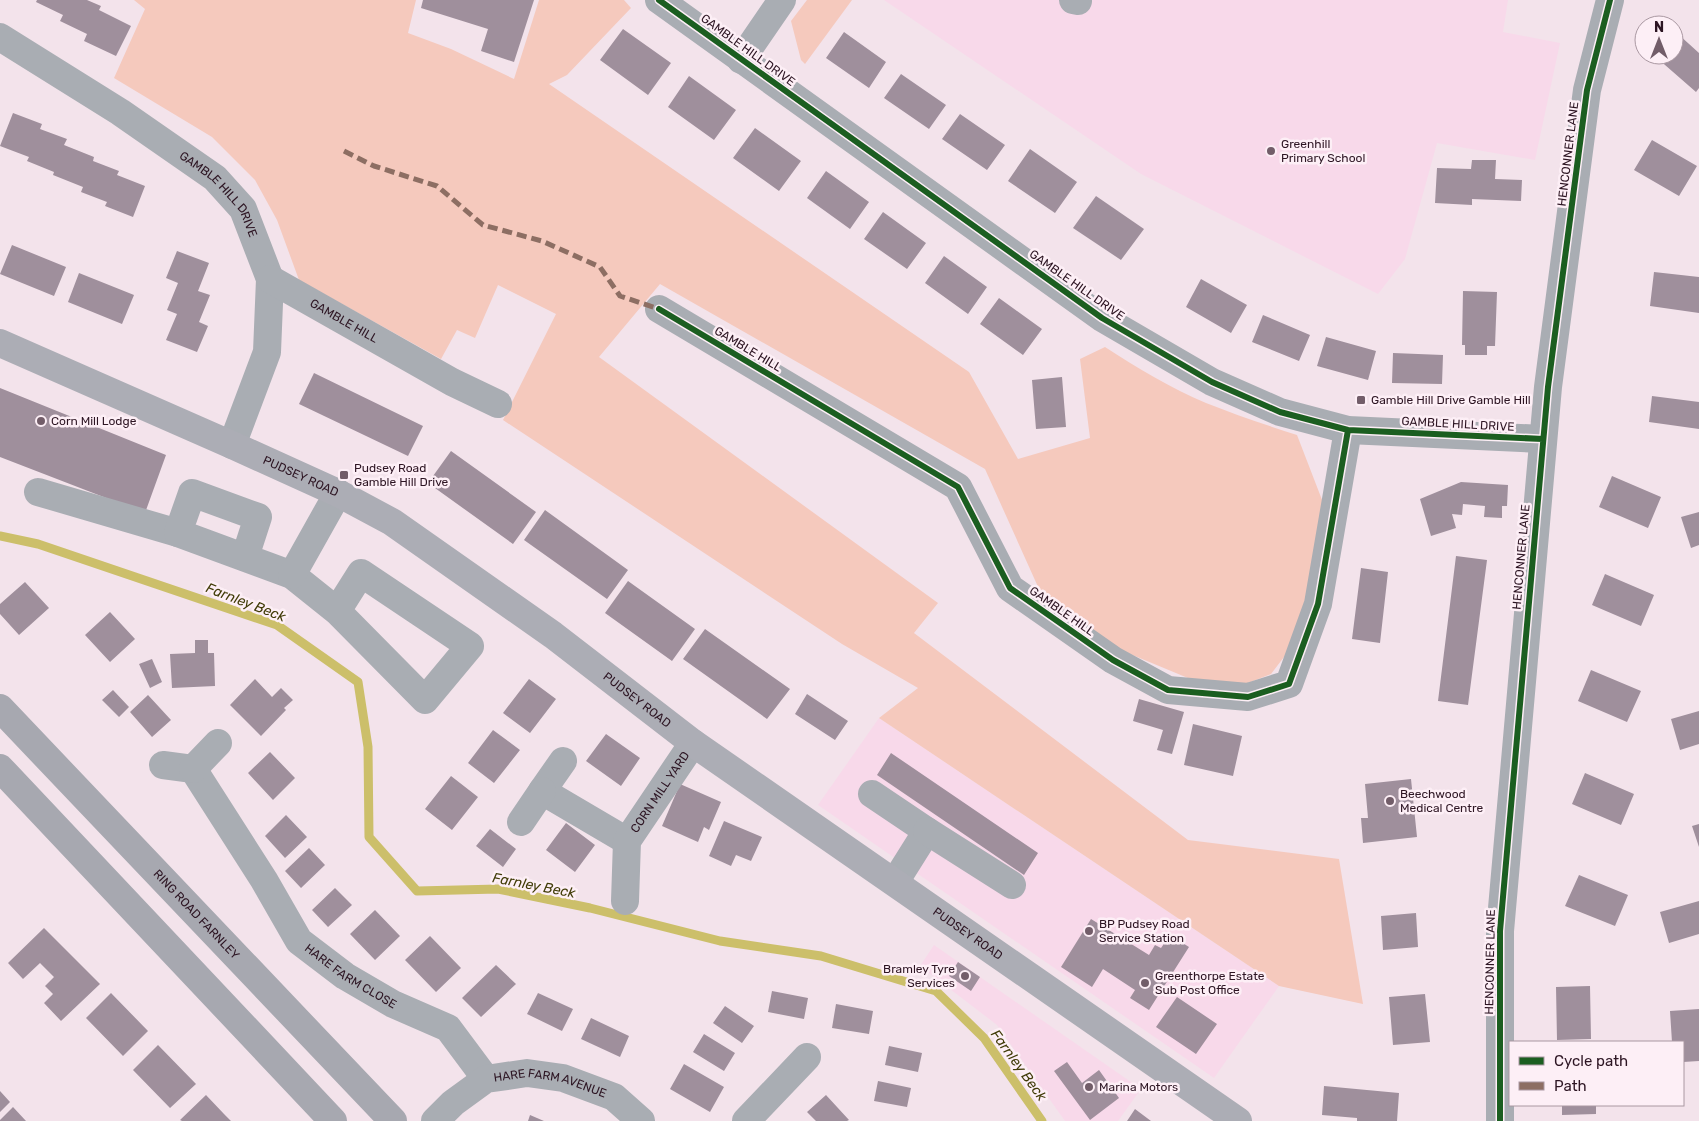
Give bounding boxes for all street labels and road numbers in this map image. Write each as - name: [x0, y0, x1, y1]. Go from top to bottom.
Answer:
- street label: GAMBLE HILL DRIVE: [698, 11, 798, 89]
- street label: HENCONNER LANE: [1555, 101, 1581, 207]
- street label: GAMBLE HILL DRIVE: [177, 148, 260, 239]
- street label: GAMBLE HILL DRIVE: [1027, 247, 1127, 323]
- street label: GAMBLE HILL: [307, 296, 381, 346]
- street label: GAMBLE HILL: [712, 323, 784, 375]
- street label: GAMBLE HILL DRIVE: [1401, 414, 1515, 434]
- street label: PUDSEY ROAD: [261, 453, 341, 499]
- street label: HENCONNER LANE: [1509, 504, 1533, 610]
- street label: GAMBLE HILL: [1027, 583, 1097, 639]
- street label: PUDSEY ROAD: [600, 669, 674, 730]
- street label: CORN MILL YARD: [628, 749, 692, 835]
- street label: RING ROAD FARNLEY: [151, 867, 242, 962]
- street label: PUDSEY ROAD: [930, 905, 1005, 963]
- street label: HENCONNER LANE: [1482, 909, 1498, 1015]
- street label: HARE FARM CLOSE: [302, 941, 399, 1011]
- street label: HARE FARM AVENUE: [493, 1066, 609, 1101]

